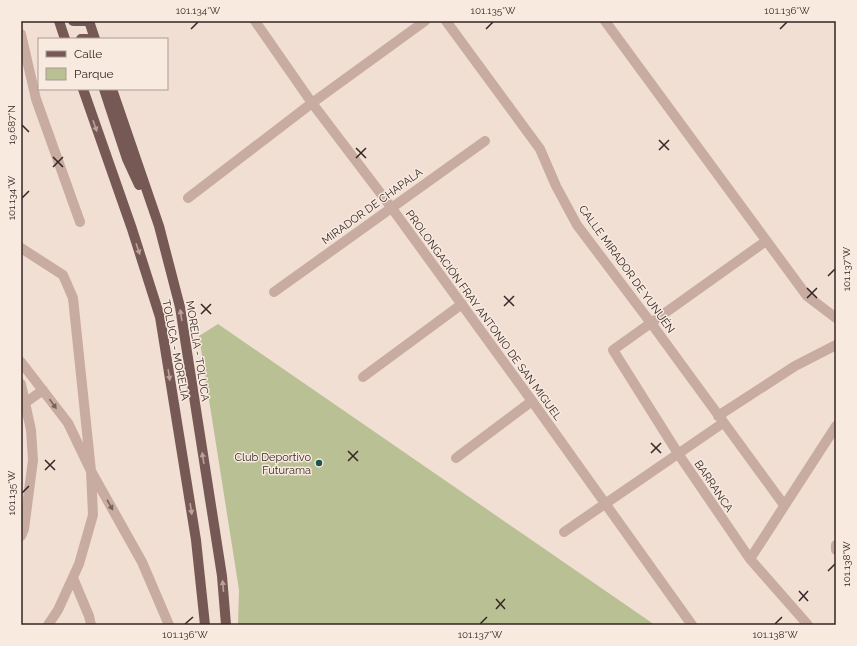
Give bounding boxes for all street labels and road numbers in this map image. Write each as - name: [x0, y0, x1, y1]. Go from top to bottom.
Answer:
- street label: MIRADOR DE CHAPALA: [319, 165, 426, 247]
- street label: CALLE MIRADOR DE YUNUÉN: [576, 202, 678, 336]
- street label: PROLONGACIÓN FRAY ANTONIO DE SAN MIGUEL: [403, 207, 565, 423]
- street label: TOLUCA - MORELIA: [159, 299, 192, 402]
- street label: MORELIA - TOLUCA: [183, 300, 212, 403]
- street label: BARRANCA: [691, 458, 736, 515]

